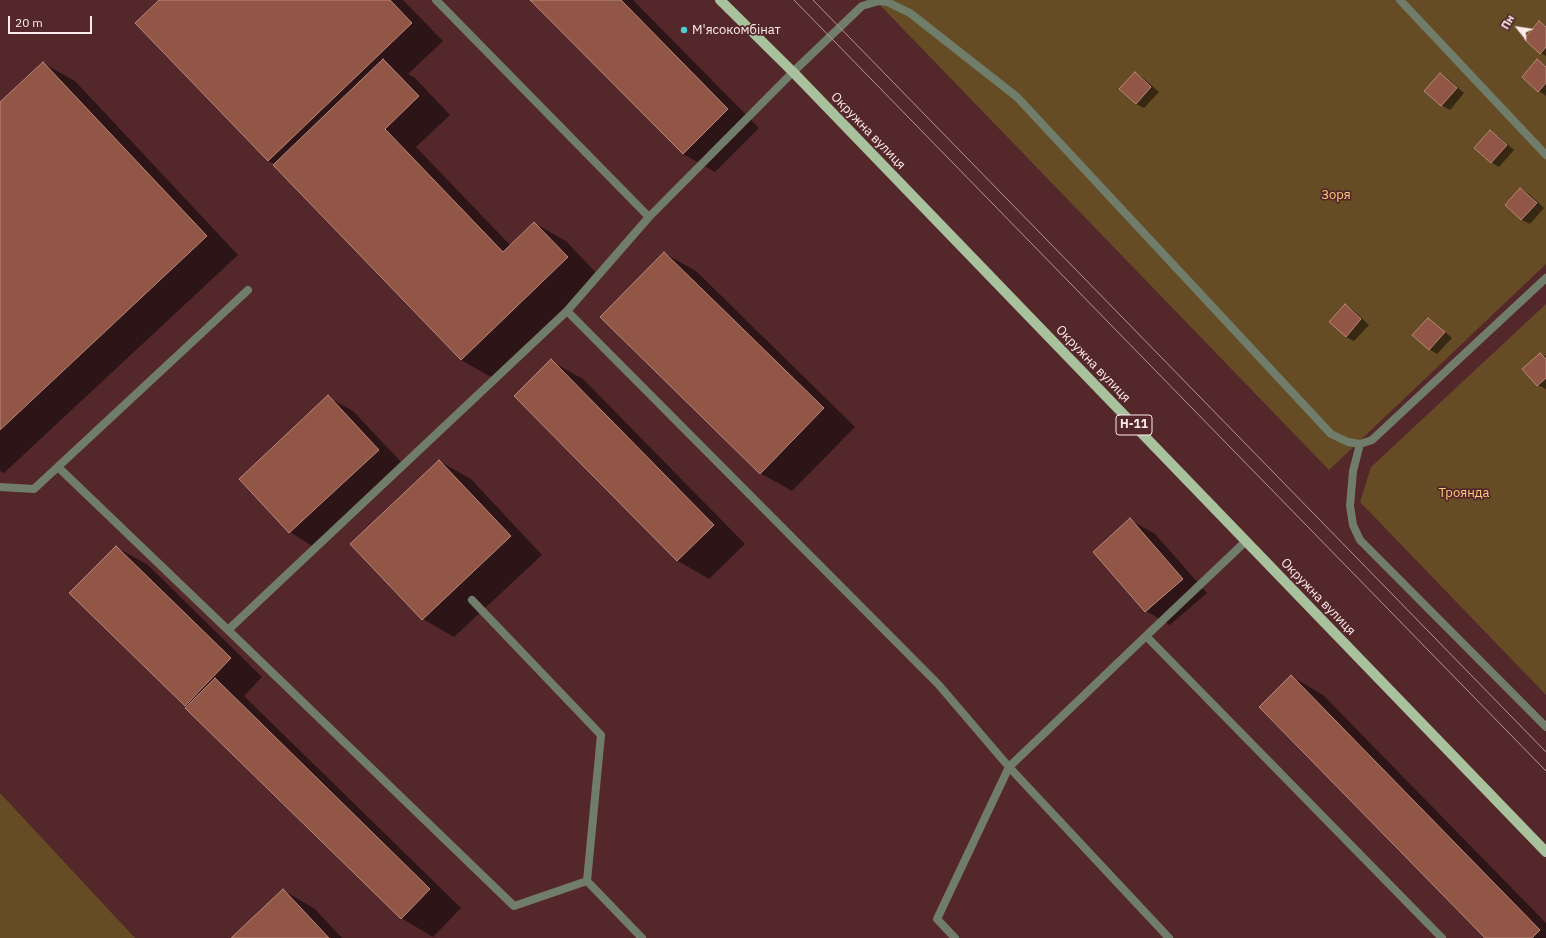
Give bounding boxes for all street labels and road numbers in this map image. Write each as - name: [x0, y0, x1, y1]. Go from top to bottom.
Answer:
- street label: Окружна вулиця: [827, 89, 909, 173]
- street label: Окружна вулиця: [1052, 322, 1134, 406]
- road number: Н-11: [1116, 415, 1152, 435]
- street label: Окружна вулиця: [1277, 555, 1359, 639]

